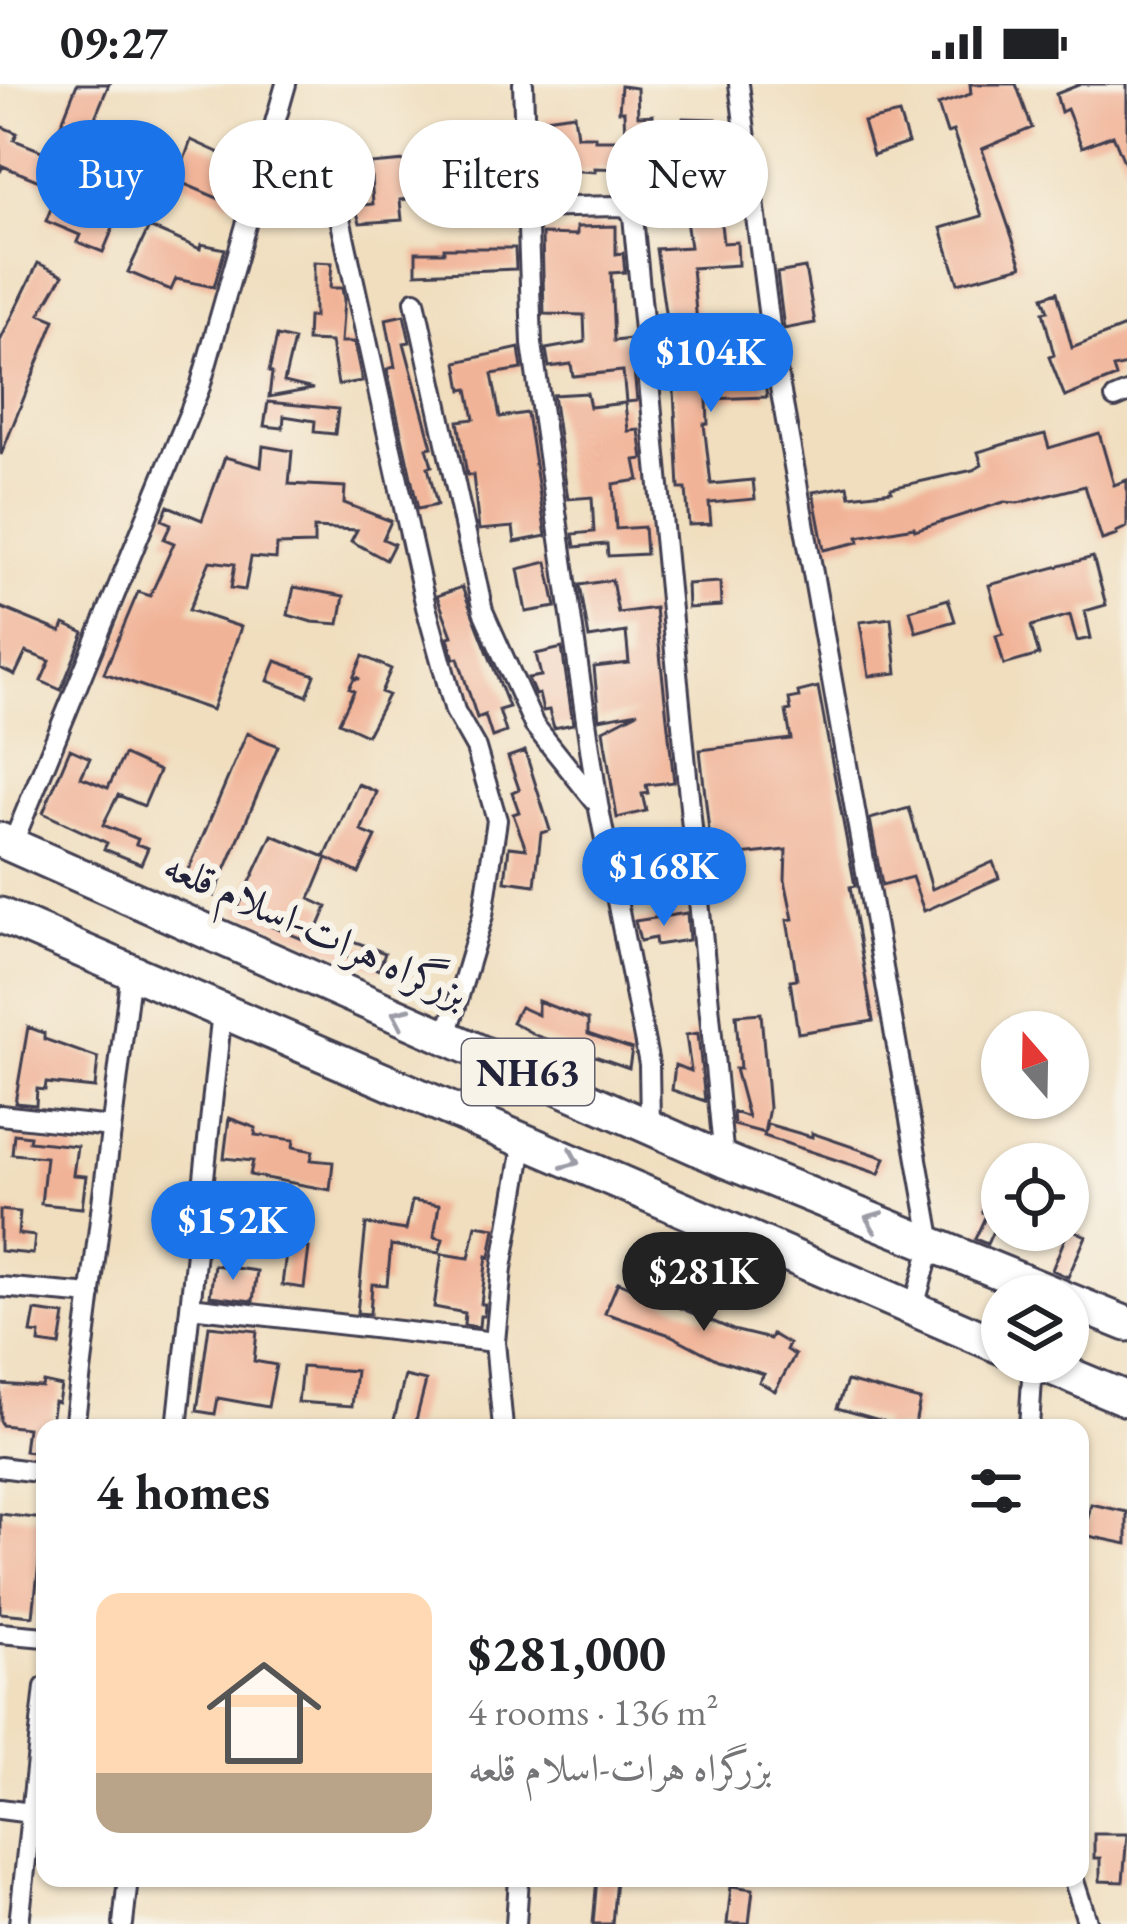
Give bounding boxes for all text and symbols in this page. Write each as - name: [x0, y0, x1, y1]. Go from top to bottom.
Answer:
- text: 09:27: [60, 13, 168, 71]
- chip: Buy: [36, 120, 185, 228]
- chip: Rent: [209, 120, 375, 228]
- chip: Filters: [399, 120, 582, 228]
- chip: New: [606, 120, 768, 228]
- pin: $104K: [627, 313, 795, 415]
- text: $104K: [656, 326, 766, 377]
- pin: $168K: [580, 827, 748, 929]
- street label: بزرگراه هرات-اسلام قلعه: [152, 837, 477, 1029]
- text: $168K: [609, 840, 719, 891]
- one-way arrow: [390, 1006, 412, 1030]
- north arrow: [981, 1011, 1089, 1119]
- map controls: [981, 1011, 1089, 1383]
- road number: NH63: [462, 1039, 594, 1105]
- button: locate: [981, 1143, 1089, 1251]
- one-way arrow: [559, 1146, 580, 1170]
- pin: $152K: [149, 1181, 317, 1283]
- text: $152K: [178, 1194, 288, 1245]
- one-way arrow: [864, 1210, 885, 1234]
- pin: $281K: [620, 1232, 788, 1334]
- text: $281K: [649, 1245, 759, 1296]
- button: layers: [981, 1275, 1089, 1383]
- text: 4 homes: [96, 1458, 270, 1524]
- icon: filters: [963, 1458, 1029, 1524]
- text: $281,000: [468, 1620, 666, 1686]
- icon: home: [192, 1641, 336, 1785]
- text: 4 rooms · 136 m²: [468, 1686, 719, 1737]
- text: بزرگراه هرات-اسلام قلعه: [468, 1742, 772, 1793]

